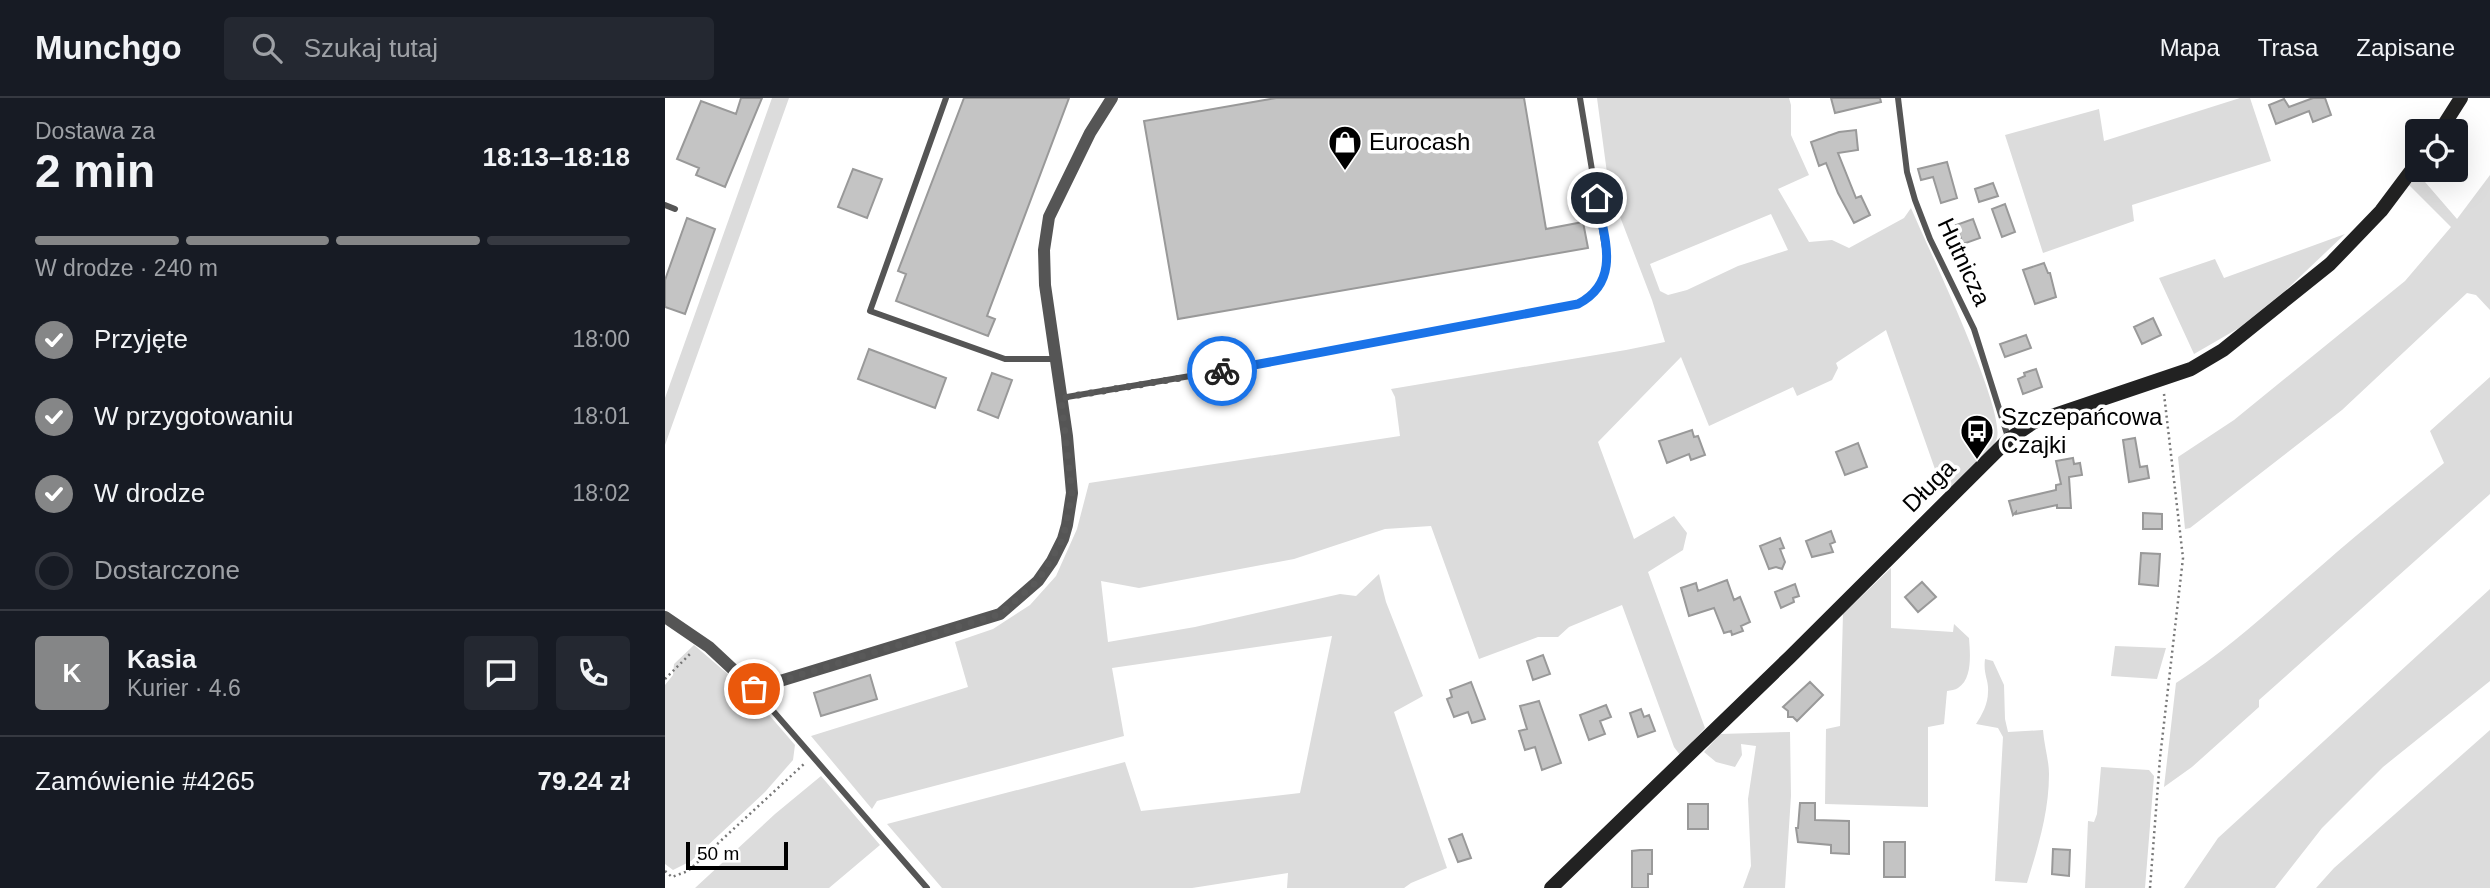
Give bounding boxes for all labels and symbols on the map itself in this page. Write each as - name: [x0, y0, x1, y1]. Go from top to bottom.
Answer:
- shop icon: Eurocash: [1326, 123, 1364, 172]
- place label: Eurocash: [1369, 128, 1470, 155]
- pin: [1567, 168, 1627, 228]
- street label: Hutnicza: [1932, 214, 1997, 310]
- courier: [1187, 336, 1257, 406]
- place label: Szczepańcowa Czajki: [2001, 403, 2163, 458]
- bus stop icon: Szczepańcowa Czajki: [1958, 412, 1996, 461]
- street label: Długa: [1897, 453, 1961, 517]
- pin: [724, 659, 784, 719]
- scale bar: [686, 839, 787, 871]

